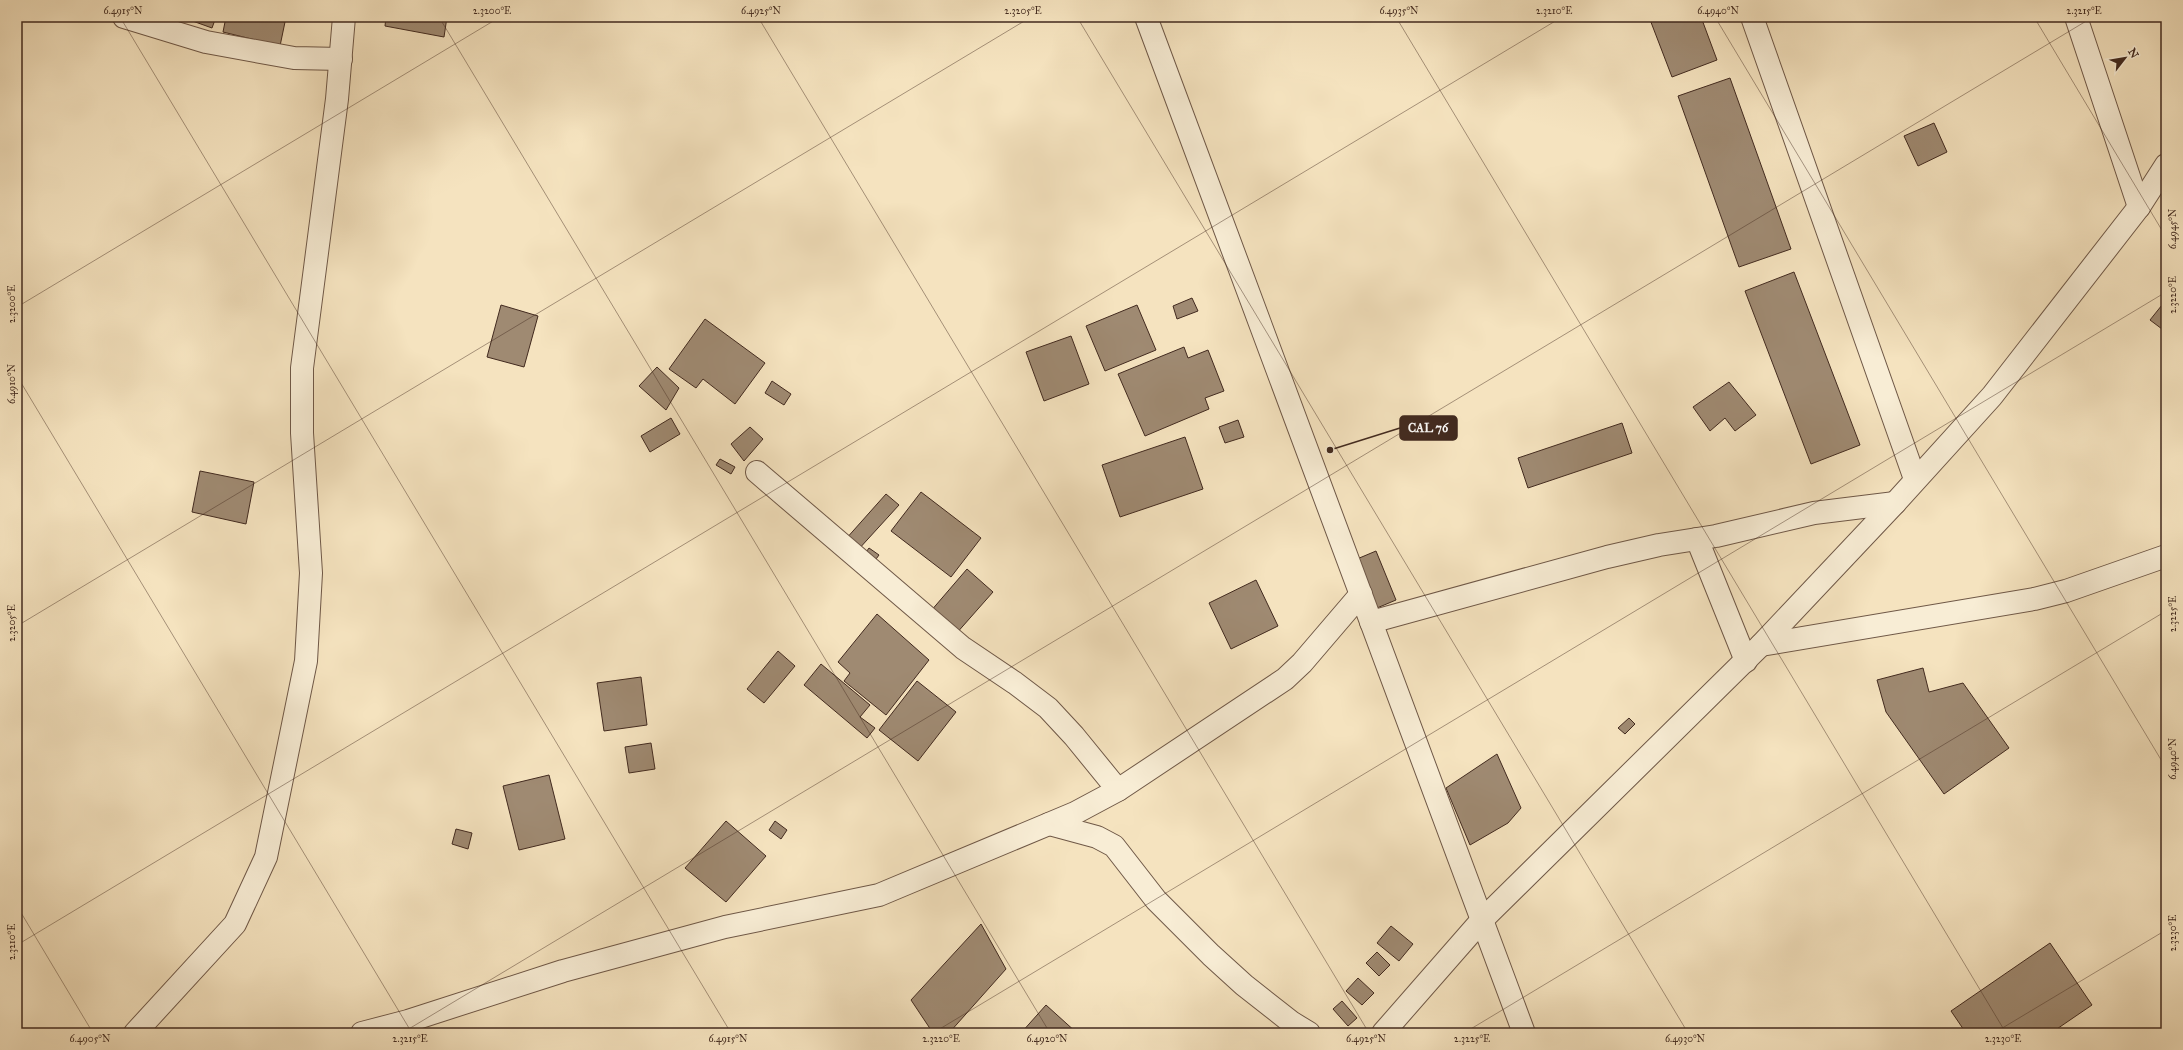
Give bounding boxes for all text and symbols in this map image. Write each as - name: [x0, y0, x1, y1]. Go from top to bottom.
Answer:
- text: 6.4915°N: [104, 5, 143, 17]
- text: 2.3200°E: [473, 5, 511, 17]
- text: 6.4925°N: [741, 5, 781, 17]
- text: 2.3205°E: [1004, 5, 1042, 17]
- text: 6.4935°N: [1380, 5, 1419, 17]
- text: 2.3210°E: [1536, 5, 1572, 17]
- text: 6.4940°N: [1697, 5, 1739, 17]
- text: 2.3215°E: [2066, 5, 2102, 17]
- north arrow: [2105, 38, 2145, 78]
- text: N: [2125, 46, 2141, 61]
- text: 6.4945°N: [2167, 208, 2179, 249]
- text: 2.3220°E: [2167, 276, 2179, 314]
- text: 2.3200°E: [6, 285, 18, 323]
- text: 6.4910°N: [6, 363, 18, 404]
- callout: CAL 76: [1400, 416, 1457, 440]
- text: CAL 76: [1408, 421, 1449, 435]
- text: 2.3225°E: [2167, 596, 2179, 632]
- text: 2.3205°E: [6, 604, 18, 642]
- text: 6.4940°N: [2167, 738, 2179, 780]
- text: 2.3230°E: [2167, 915, 2179, 951]
- text: 2.3210°E: [6, 924, 18, 960]
- text: 6.4905°N: [70, 1033, 111, 1045]
- text: 2.3215°E: [392, 1033, 428, 1045]
- text: 6.4915°N: [709, 1033, 748, 1045]
- text: 2.3220°E: [922, 1033, 960, 1045]
- text: 6.4920°N: [1026, 1033, 1068, 1045]
- text: 6.4925°N: [1346, 1033, 1386, 1045]
- text: 2.3225°E: [1454, 1033, 1490, 1045]
- text: 6.4930°N: [1665, 1033, 1706, 1045]
- text: 2.3230°E: [1985, 1033, 2021, 1045]

